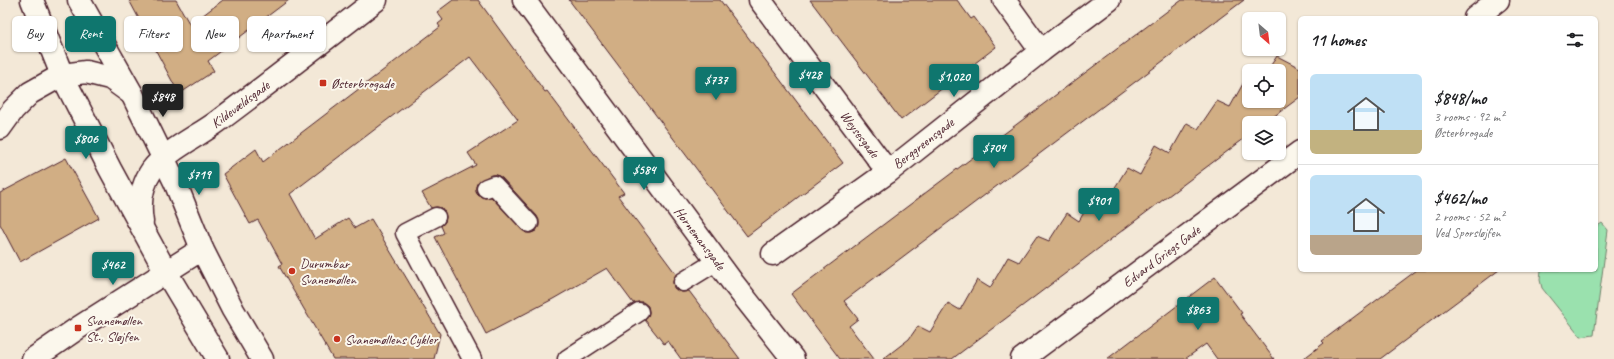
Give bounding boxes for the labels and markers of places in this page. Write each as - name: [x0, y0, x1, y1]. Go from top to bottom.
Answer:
- pin: $428: [786, 62, 834, 96]
- pin: $1,020: [921, 64, 987, 98]
- pin: $737: [692, 67, 740, 101]
- place label: Østerbrogade: [331, 75, 395, 92]
- marker: Østerbrogade: [318, 78, 328, 88]
- pin: $848: [139, 84, 187, 118]
- pin: $806: [62, 126, 110, 160]
- pin: $704: [970, 135, 1018, 169]
- pin: $584: [620, 157, 668, 191]
- pin: $719: [175, 162, 223, 196]
- pin: $901: [1075, 188, 1123, 222]
- pin: $462: [89, 252, 137, 286]
- place label: Durumbar Svanemøllen: [300, 255, 357, 288]
- marker: Durumbar Svanemøllen: [287, 266, 297, 276]
- pin: $863: [1174, 297, 1222, 331]
- place label: Svanemøllen St., Sløjfen: [86, 312, 143, 345]
- marker: Svanemøllen St., Sløjfen: [73, 323, 83, 333]
- place label: Svanemøllens Cykler: [345, 331, 438, 348]
- marker: Svanemøllens Cykler: [332, 334, 342, 344]

